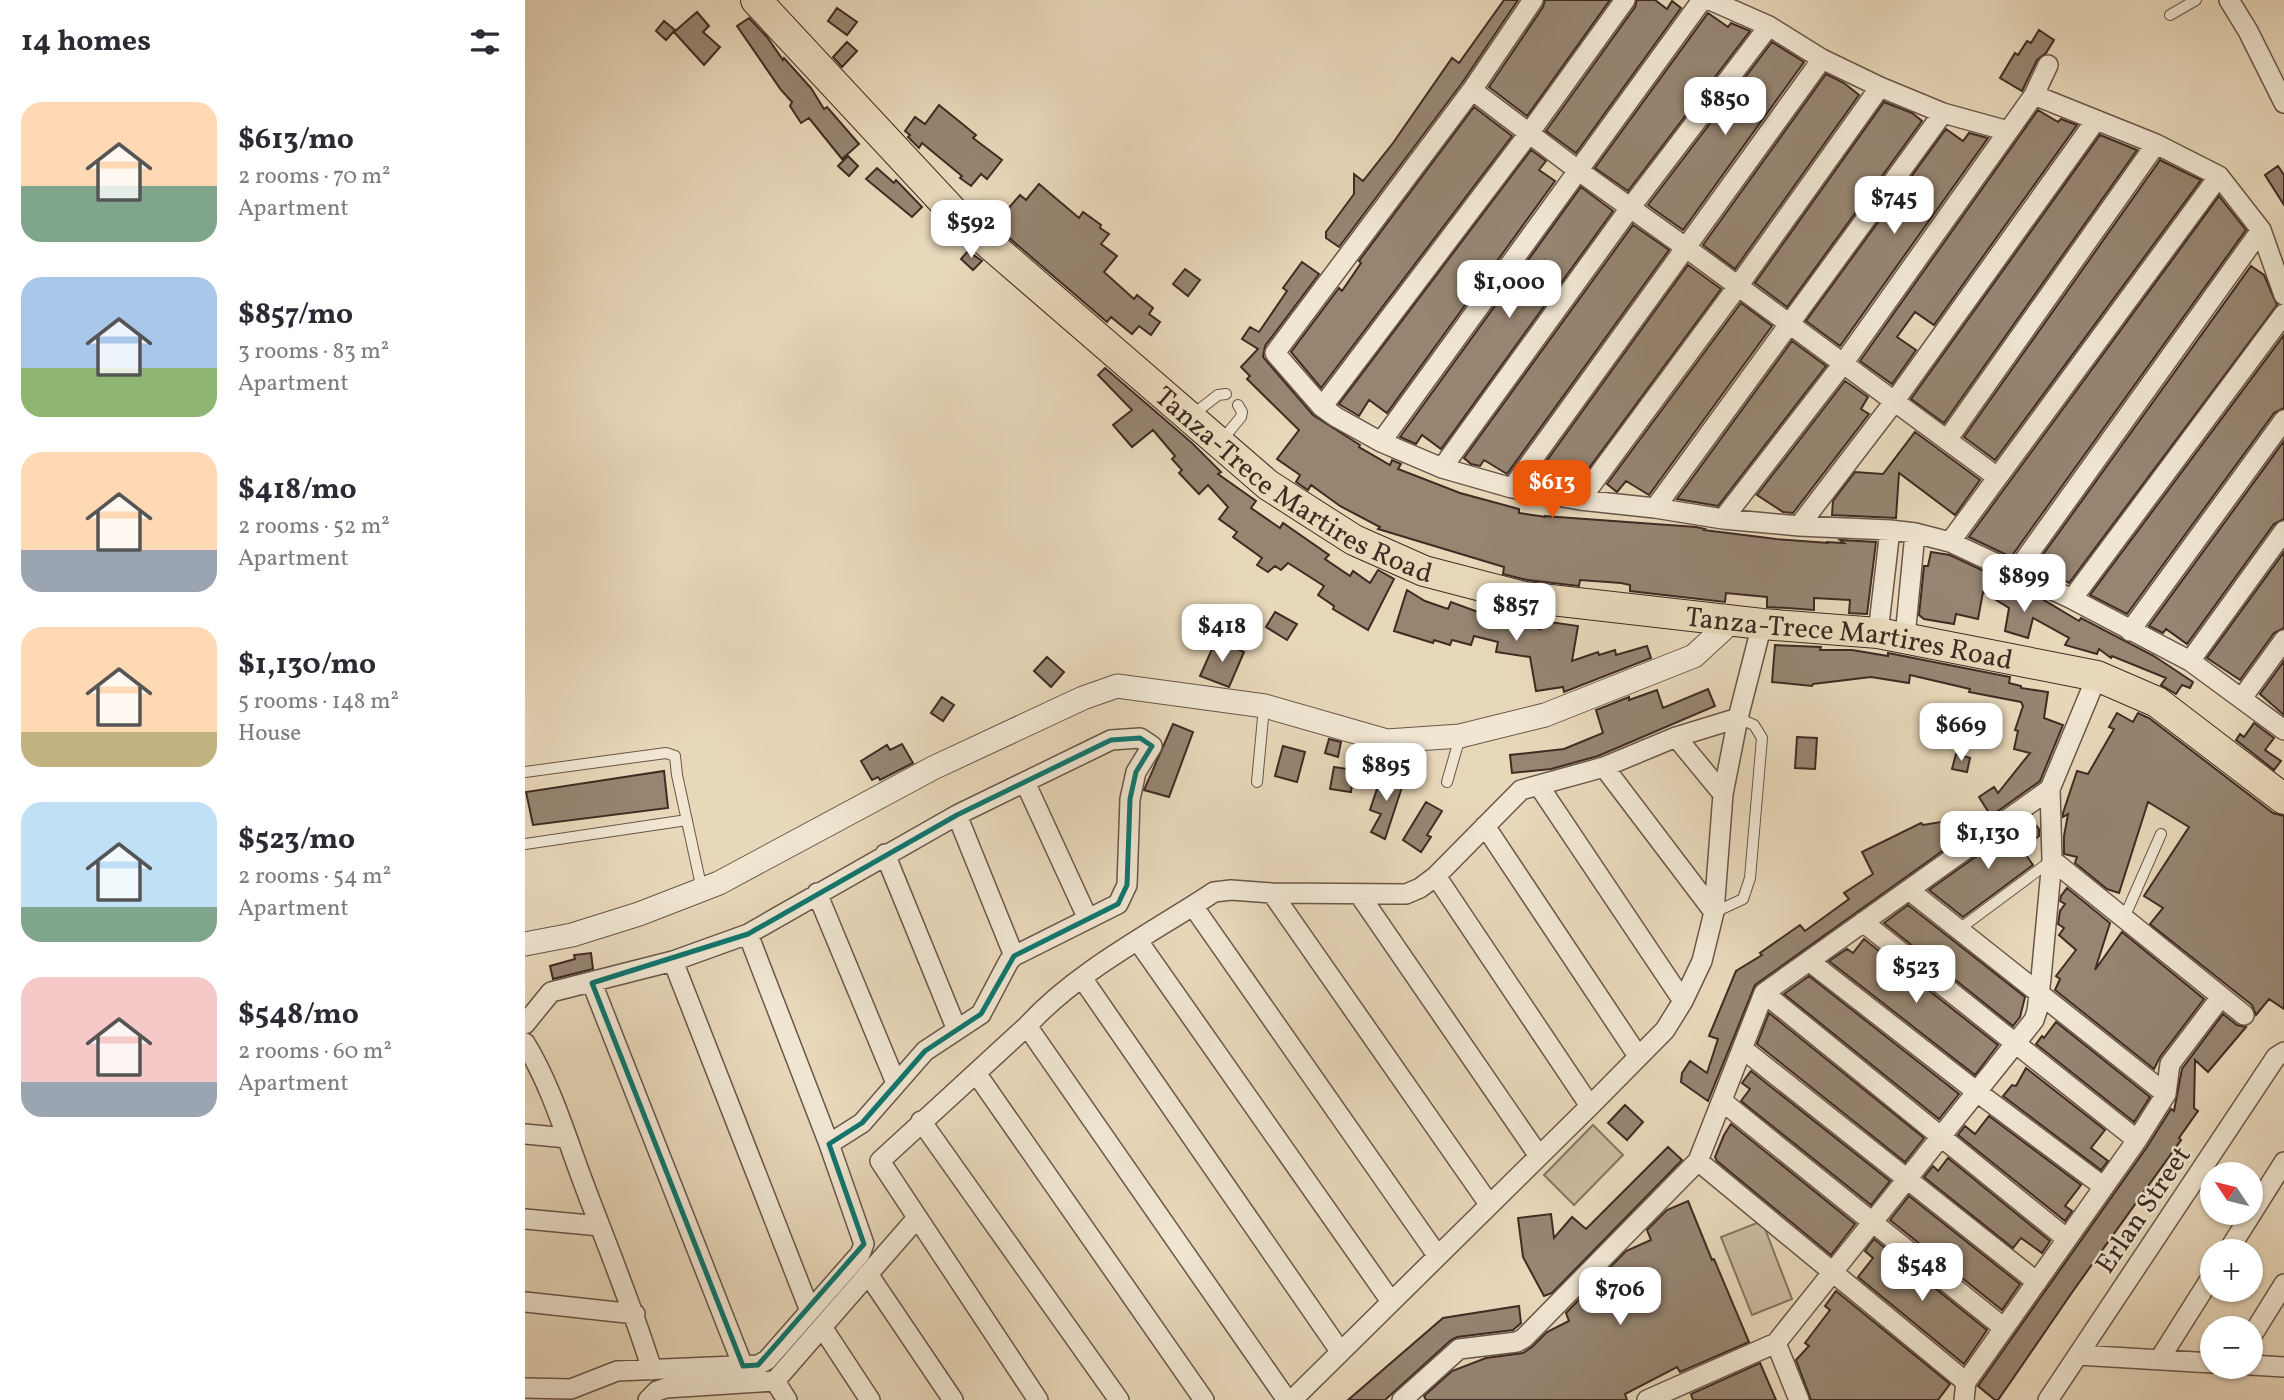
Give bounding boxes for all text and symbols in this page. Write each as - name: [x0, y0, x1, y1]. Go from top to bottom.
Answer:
- text: 14 homes: [21, 21, 151, 63]
- icon: filters: [466, 23, 504, 61]
- pin: $850: [1684, 78, 1766, 137]
- text: $850: [1700, 84, 1750, 116]
- text: $613/mo: [238, 119, 354, 161]
- icon: home: [77, 130, 161, 214]
- text: 2 rooms · 70 m²: [238, 161, 391, 193]
- pin: $745: [1853, 176, 1935, 236]
- text: $745: [1871, 183, 1917, 215]
- text: Apartment: [238, 193, 349, 225]
- pin: $592: [930, 201, 1012, 260]
- text: $592: [947, 207, 995, 239]
- pin: $1,000: [1452, 260, 1566, 320]
- text: $1,000: [1473, 267, 1545, 299]
- text: $857/mo: [238, 294, 353, 336]
- icon: home: [77, 305, 161, 389]
- text: 3 rooms · 83 m²: [238, 336, 389, 368]
- text: Apartment: [238, 368, 349, 400]
- street label: Tanza-Trece Martires Road: [1145, 378, 1436, 594]
- pin: $613: [1511, 461, 1593, 520]
- text: $613: [1529, 467, 1575, 499]
- text: $418/mo: [238, 469, 357, 511]
- icon: home: [77, 480, 161, 564]
- text: 2 rooms · 52 m²: [238, 511, 390, 543]
- text: Apartment: [238, 543, 349, 575]
- pin: $899: [1983, 554, 2065, 614]
- text: $899: [1999, 561, 2049, 593]
- pin: $857: [1475, 584, 1557, 643]
- text: $857: [1493, 590, 1539, 622]
- street label: Tanza-Trece Martires Road: [1683, 598, 2016, 681]
- pin: $418: [1181, 604, 1263, 664]
- text: $418: [1198, 611, 1246, 643]
- text: $1,130/mo: [238, 644, 376, 686]
- icon: home: [77, 655, 161, 739]
- text: 5 rooms · 148 m²: [238, 686, 399, 718]
- pin: $669: [1920, 704, 2002, 763]
- text: $669: [1936, 710, 1986, 742]
- text: House: [238, 718, 301, 750]
- pin: $895: [1345, 744, 1427, 803]
- text: $895: [1361, 750, 1411, 782]
- pin: $1,130: [1931, 812, 2045, 871]
- text: $1,130: [1956, 818, 2020, 850]
- text: $523/mo: [238, 819, 355, 861]
- icon: home: [77, 830, 161, 914]
- text: 2 rooms · 54 m²: [238, 861, 391, 893]
- text: Apartment: [238, 893, 349, 925]
- pin: $523: [1875, 946, 1957, 1005]
- text: $523: [1892, 952, 1940, 984]
- text: $548/mo: [238, 994, 359, 1036]
- icon: home: [77, 1005, 161, 1089]
- text: 2 rooms · 60 m²: [238, 1036, 392, 1068]
- text: Apartment: [238, 1068, 349, 1100]
- street label: Erlan Street: [2087, 1139, 2201, 1282]
- north arrow: [2200, 1162, 2263, 1225]
- map controls: [2200, 1162, 2263, 1379]
- button: +: [2200, 1239, 2263, 1302]
- pin: $548: [1881, 1244, 1963, 1303]
- text: $548: [1897, 1250, 1947, 1282]
- pin: $706: [1579, 1268, 1661, 1327]
- text: $706: [1595, 1274, 1645, 1306]
- button: −: [2200, 1316, 2263, 1379]

